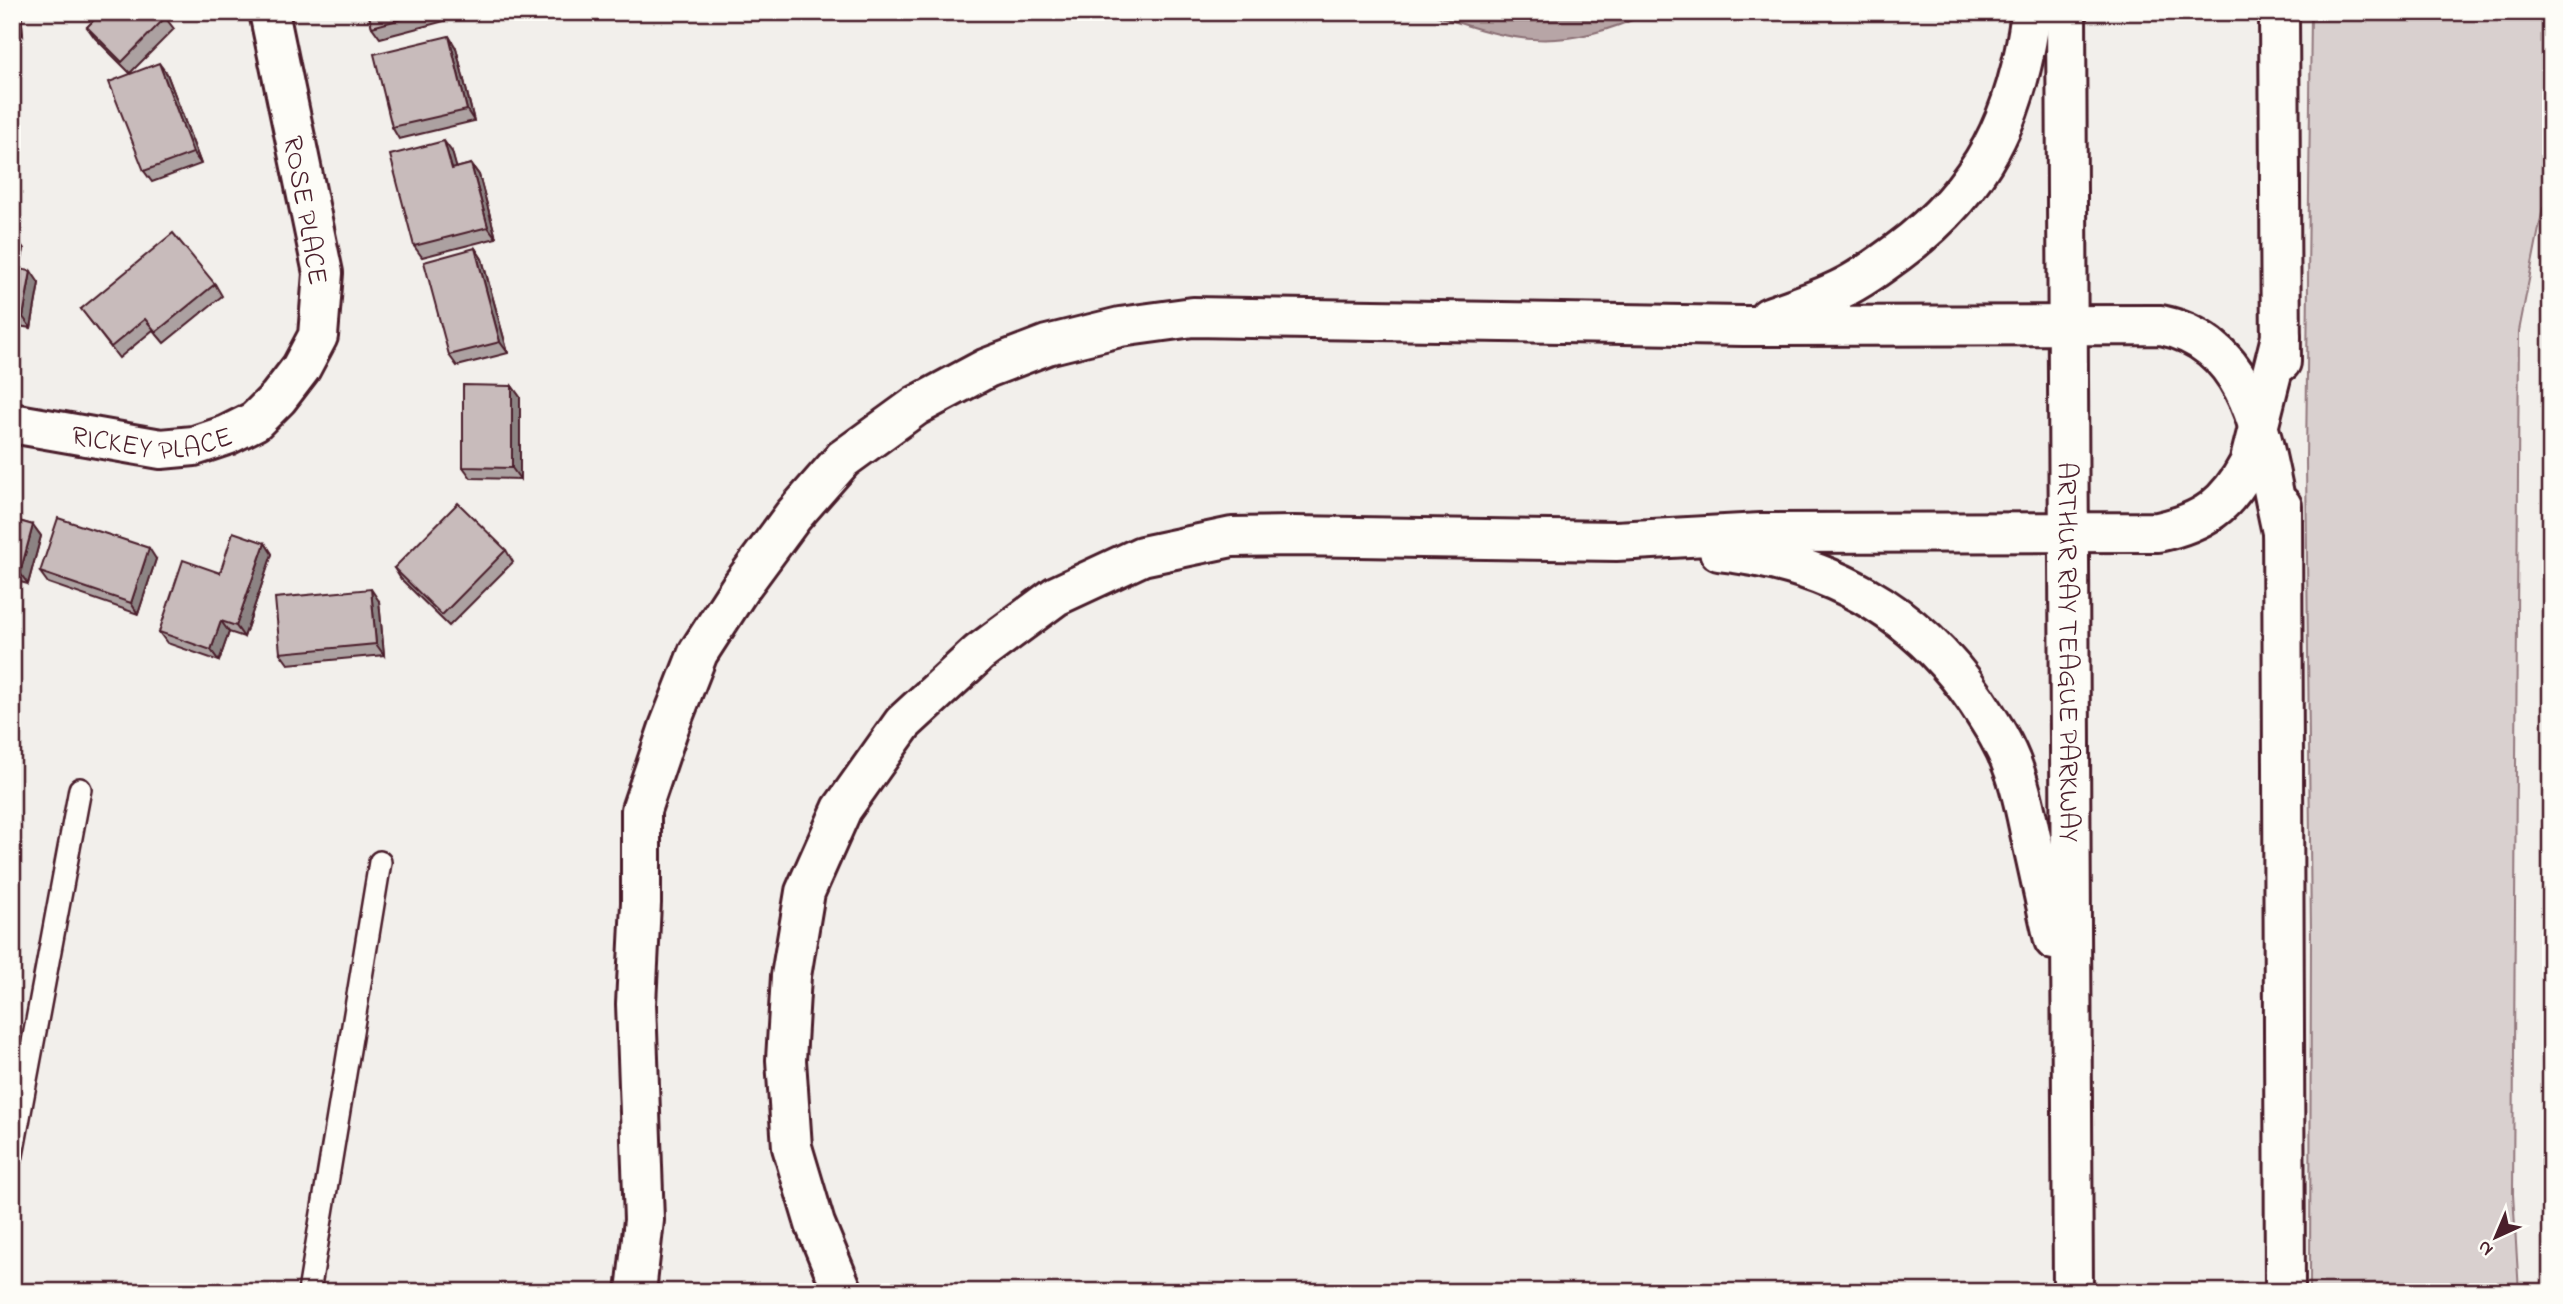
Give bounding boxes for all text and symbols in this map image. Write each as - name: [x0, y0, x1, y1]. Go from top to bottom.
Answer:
- street label: ROSE PLACE: [270, 133, 337, 288]
- street label: RICKEY PLACE: [68, 417, 238, 473]
- street label: ARTHUR RAY TEAGUE PARKWAY: [2044, 462, 2088, 842]
- north arrow: [2462, 1202, 2532, 1272]
- text: N: [2472, 1233, 2500, 1262]

